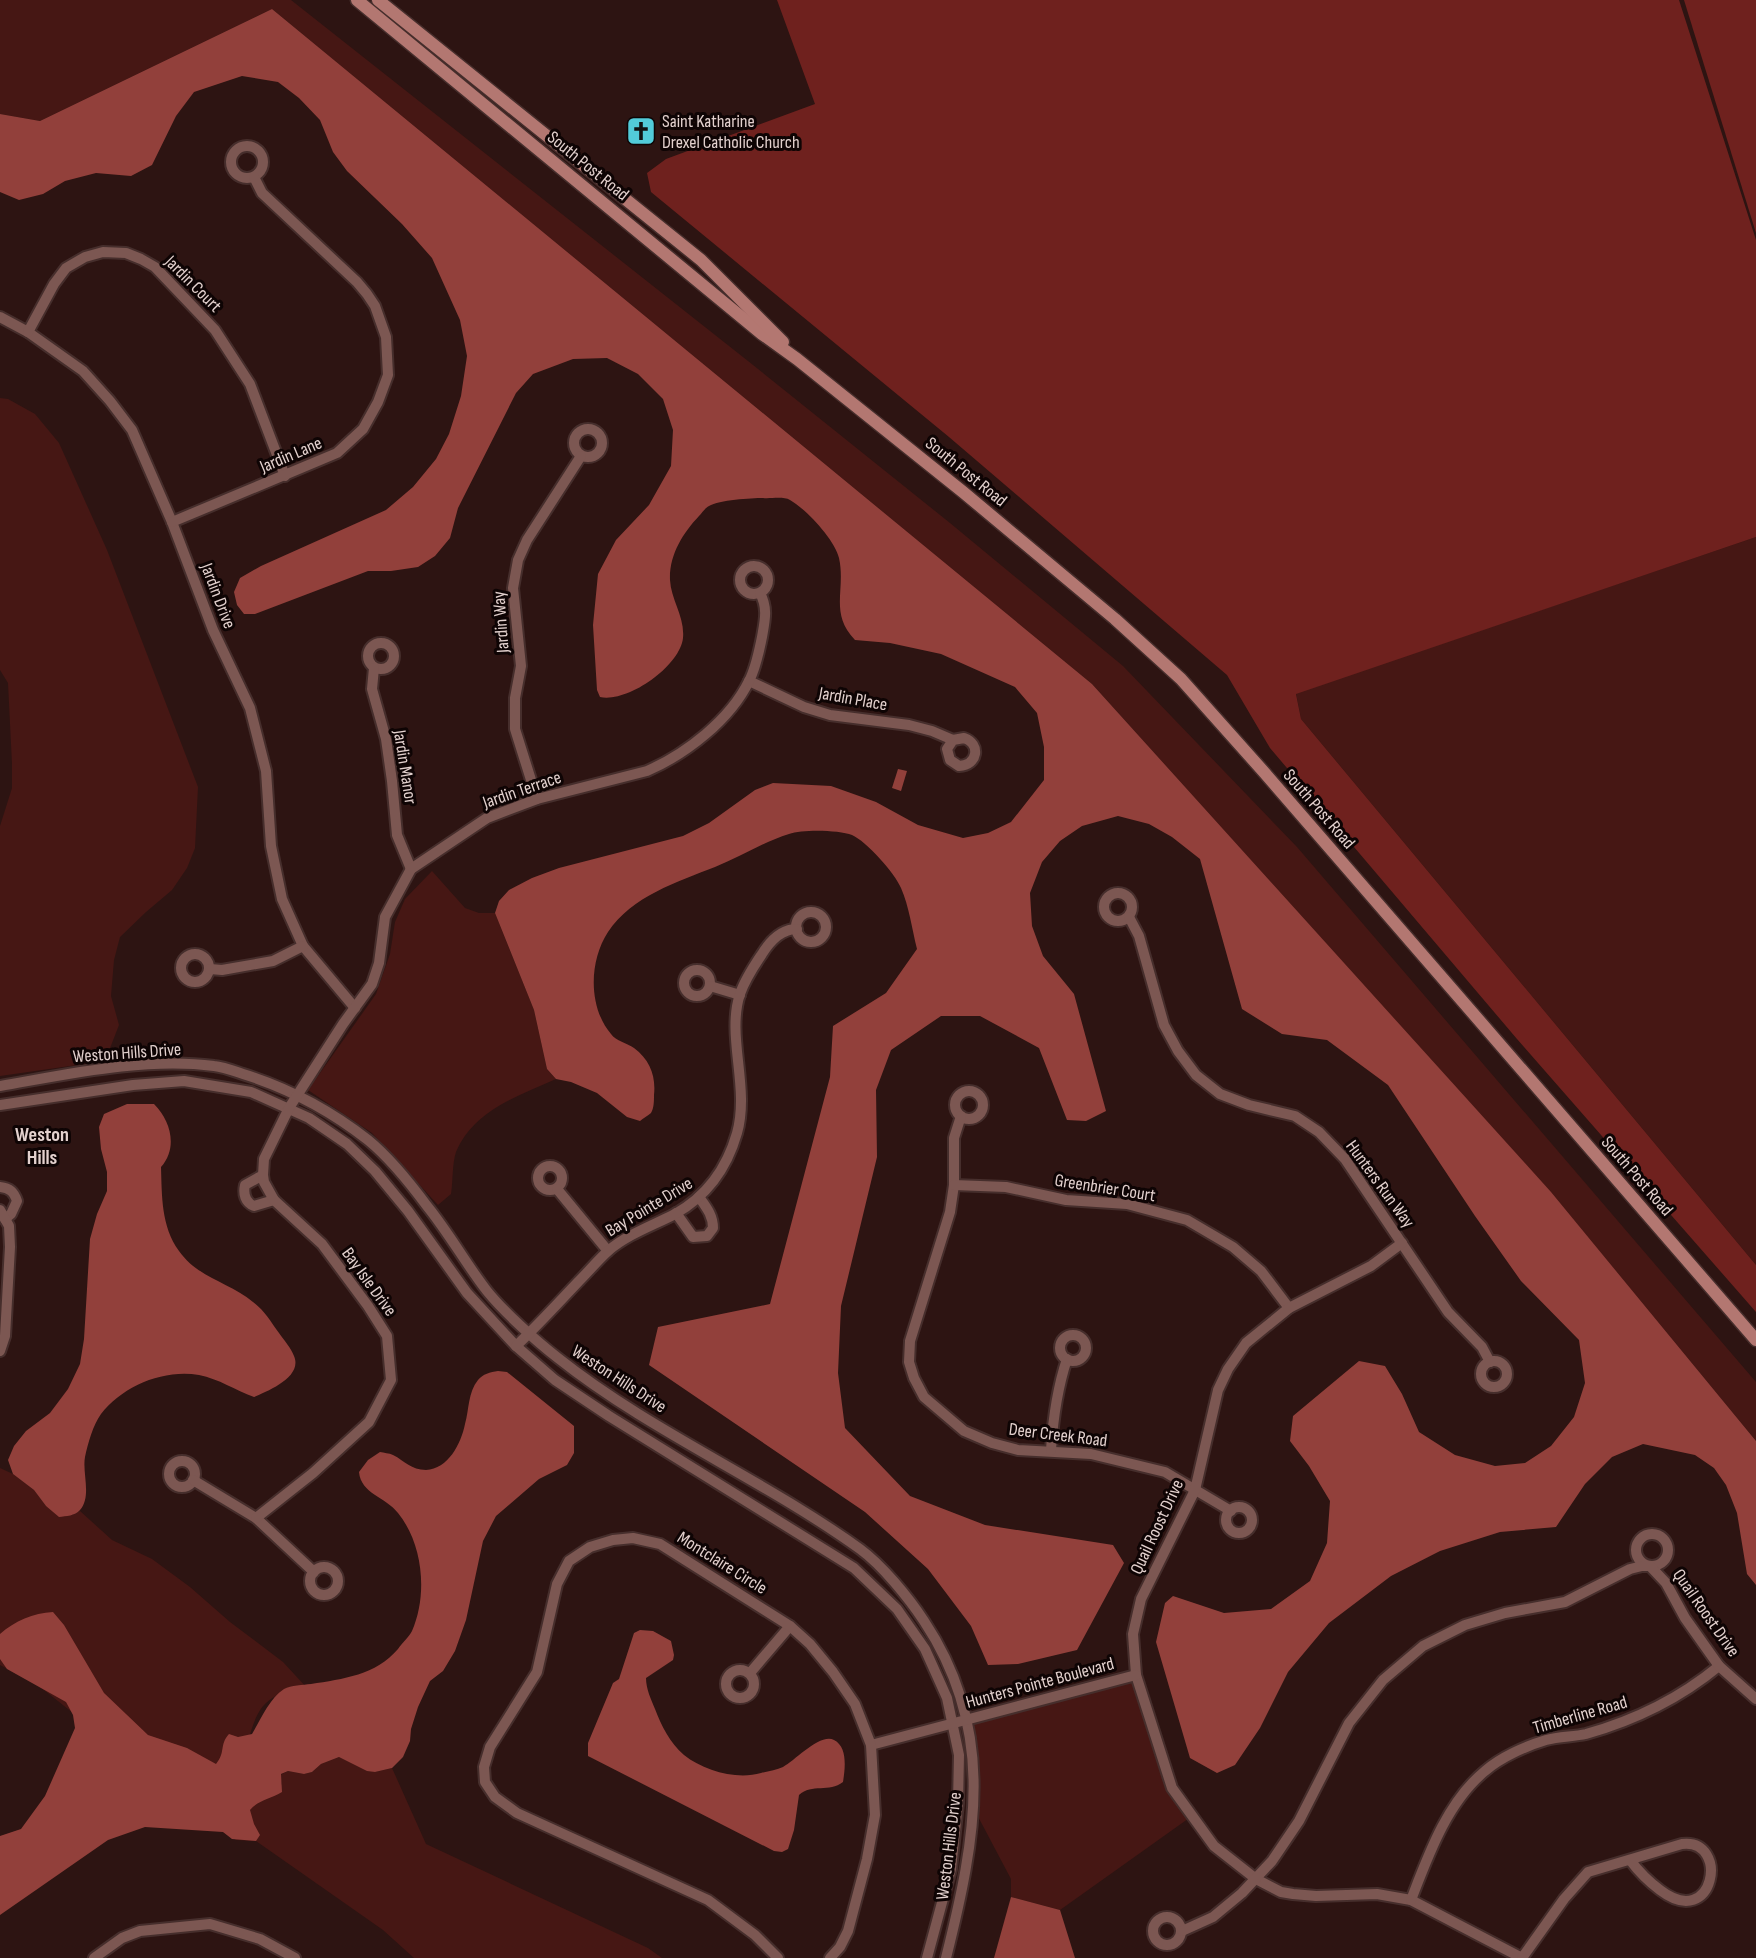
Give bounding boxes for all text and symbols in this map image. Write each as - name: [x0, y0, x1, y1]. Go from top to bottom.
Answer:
- place label: Saint Katharine Drexel Catholic Church: [662, 111, 800, 153]
- church icon: Saint Katharine Drexel Catholic Church: [625, 115, 657, 147]
- street label: South Post Road: [543, 127, 633, 205]
- street label: Jardin Court: [160, 251, 226, 317]
- street label: Jardin Lane: [256, 433, 325, 478]
- street label: South Post Road: [921, 433, 1011, 511]
- street label: Jardin Drive: [196, 559, 240, 632]
- street label: Jardin Way: [488, 590, 514, 655]
- street label: Jardin Place: [816, 682, 889, 715]
- street label: Jardin Manor: [389, 727, 421, 806]
- street label: South Post Road: [1279, 765, 1359, 853]
- street label: Jardin Terrace: [479, 767, 564, 814]
- street label: Weston Hills Drive: [72, 1039, 182, 1067]
- district label: Weston Hills: [15, 1123, 69, 1170]
- street label: South Post Road: [1597, 1132, 1677, 1220]
- street label: Hunters Run Way: [1341, 1136, 1419, 1232]
- street label: Greenbrier Court: [1053, 1170, 1157, 1206]
- street label: Bay Pointe Drive: [602, 1173, 696, 1241]
- street label: Bay Isle Drive: [337, 1244, 401, 1320]
- street label: Weston Hills Drive: [568, 1341, 670, 1417]
- street label: Deer Creek Road: [1008, 1419, 1108, 1451]
- street label: Quail Roost Drive: [1126, 1476, 1188, 1578]
- street label: Montclaire Circle: [673, 1527, 771, 1599]
- street label: Quail Roost Drive: [1668, 1565, 1744, 1661]
- street label: Hunters Pointe Boulevard: [964, 1653, 1116, 1713]
- street label: Timberline Road: [1531, 1692, 1629, 1738]
- street label: Weston Hills Drive: [932, 1791, 966, 1901]

